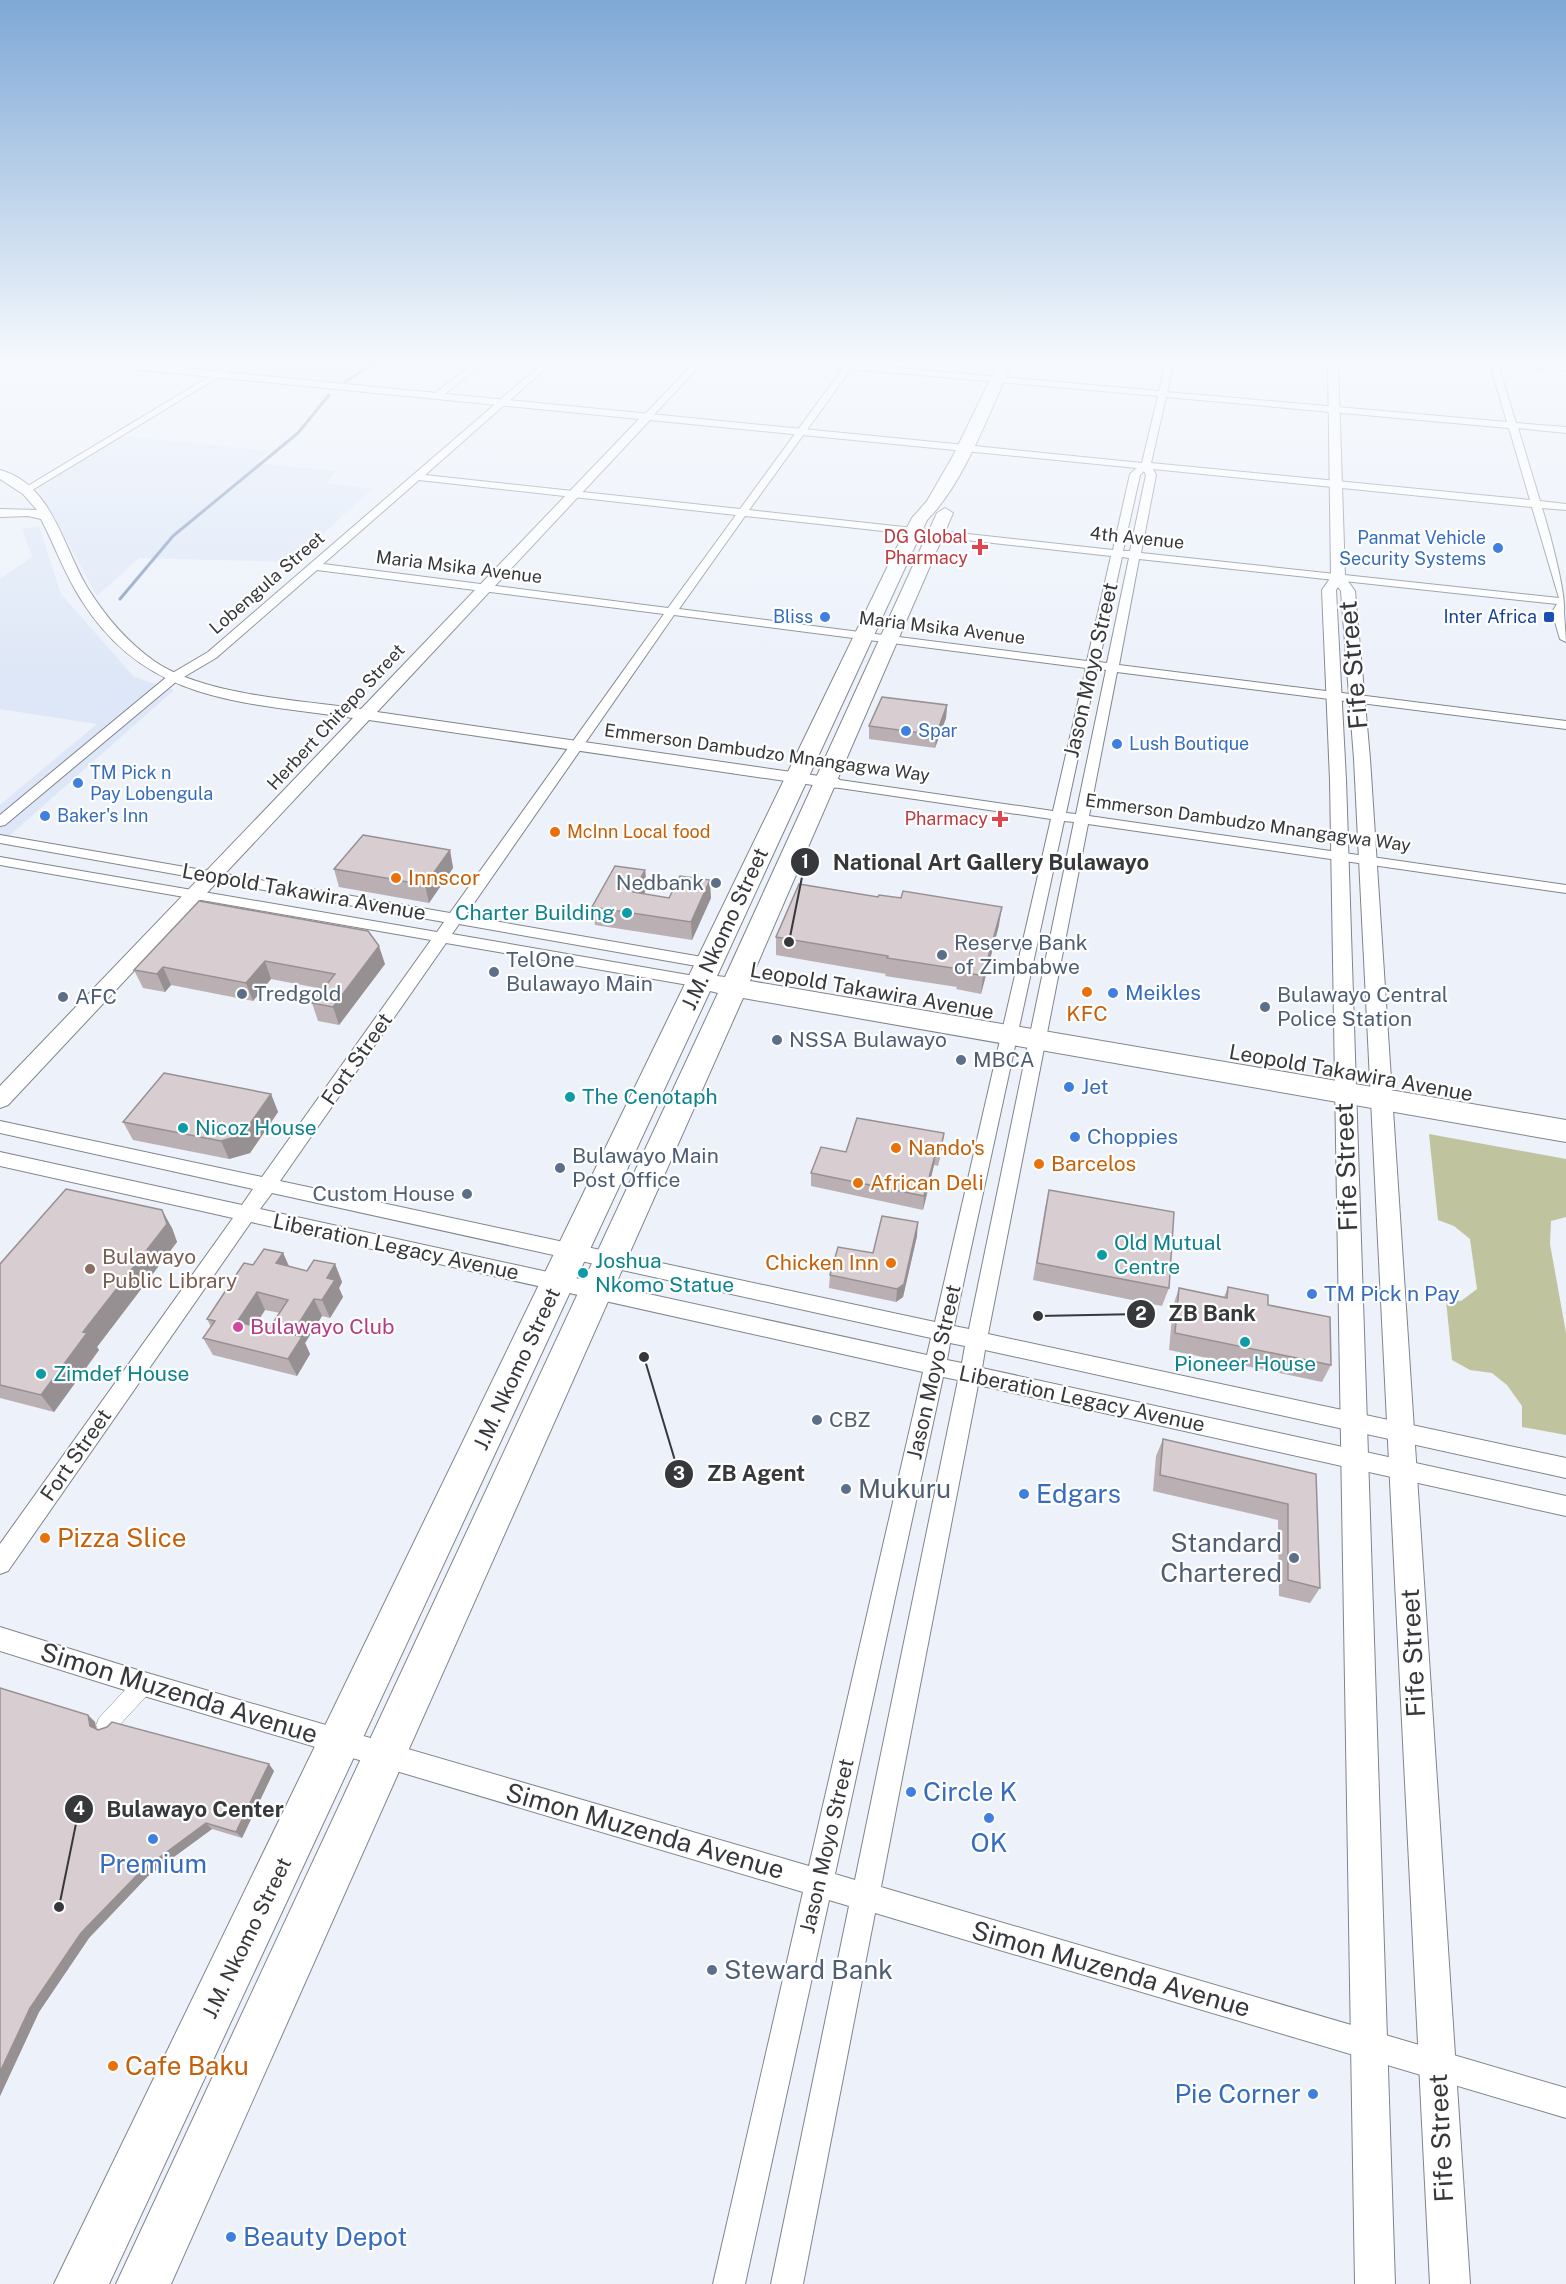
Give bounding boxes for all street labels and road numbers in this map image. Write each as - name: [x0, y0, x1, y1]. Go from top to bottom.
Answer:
- street label: 4th Avenue: [1089, 522, 1185, 553]
- street label: Lobengula Street: [205, 527, 328, 638]
- street label: Maria Msika Avenue: [375, 546, 543, 587]
- street label: Jason Moyo Street: [1058, 580, 1123, 760]
- street label: Fife Street: [1331, 600, 1374, 731]
- street label: Maria Msika Avenue: [858, 607, 1026, 648]
- street label: Herbert Chitepo Street: [263, 639, 409, 794]
- street label: Emmerson Dambudzo Mnangagwa Way: [603, 719, 931, 786]
- street label: Emmerson Dambudzo Mnangagwa Way: [1084, 789, 1412, 856]
- street label: J.M. Nkomo Street: [676, 844, 773, 1014]
- street label: Leopold Takawira Avenue: [180, 858, 428, 925]
- street label: Leopold Takawira Avenue: [748, 957, 996, 1024]
- street label: Fort Street: [316, 1008, 397, 1110]
- street label: Leopold Takawira Avenue: [1227, 1039, 1475, 1106]
- street label: Fife Street: [1328, 1102, 1363, 1232]
- street label: Liberation Legacy Avenue: [271, 1208, 521, 1285]
- street label: Jason Moyo Street: [901, 1282, 966, 1462]
- street label: J.M. Nkomo Street: [468, 1284, 565, 1454]
- street label: Liberation Legacy Avenue: [957, 1360, 1207, 1437]
- street label: Fort Street: [35, 1404, 116, 1506]
- street label: Fife Street: [1394, 1588, 1431, 1718]
- street label: Simon Muzenda Avenue: [37, 1636, 322, 1749]
- street label: Jason Moyo Street: [794, 1756, 859, 1936]
- street label: Simon Muzenda Avenue: [502, 1776, 788, 1885]
- street label: J.M. Nkomo Street: [197, 1853, 296, 2022]
- street label: Simon Muzenda Avenue: [968, 1914, 1254, 2023]
- street label: Fife Street: [1422, 2073, 1459, 2203]

